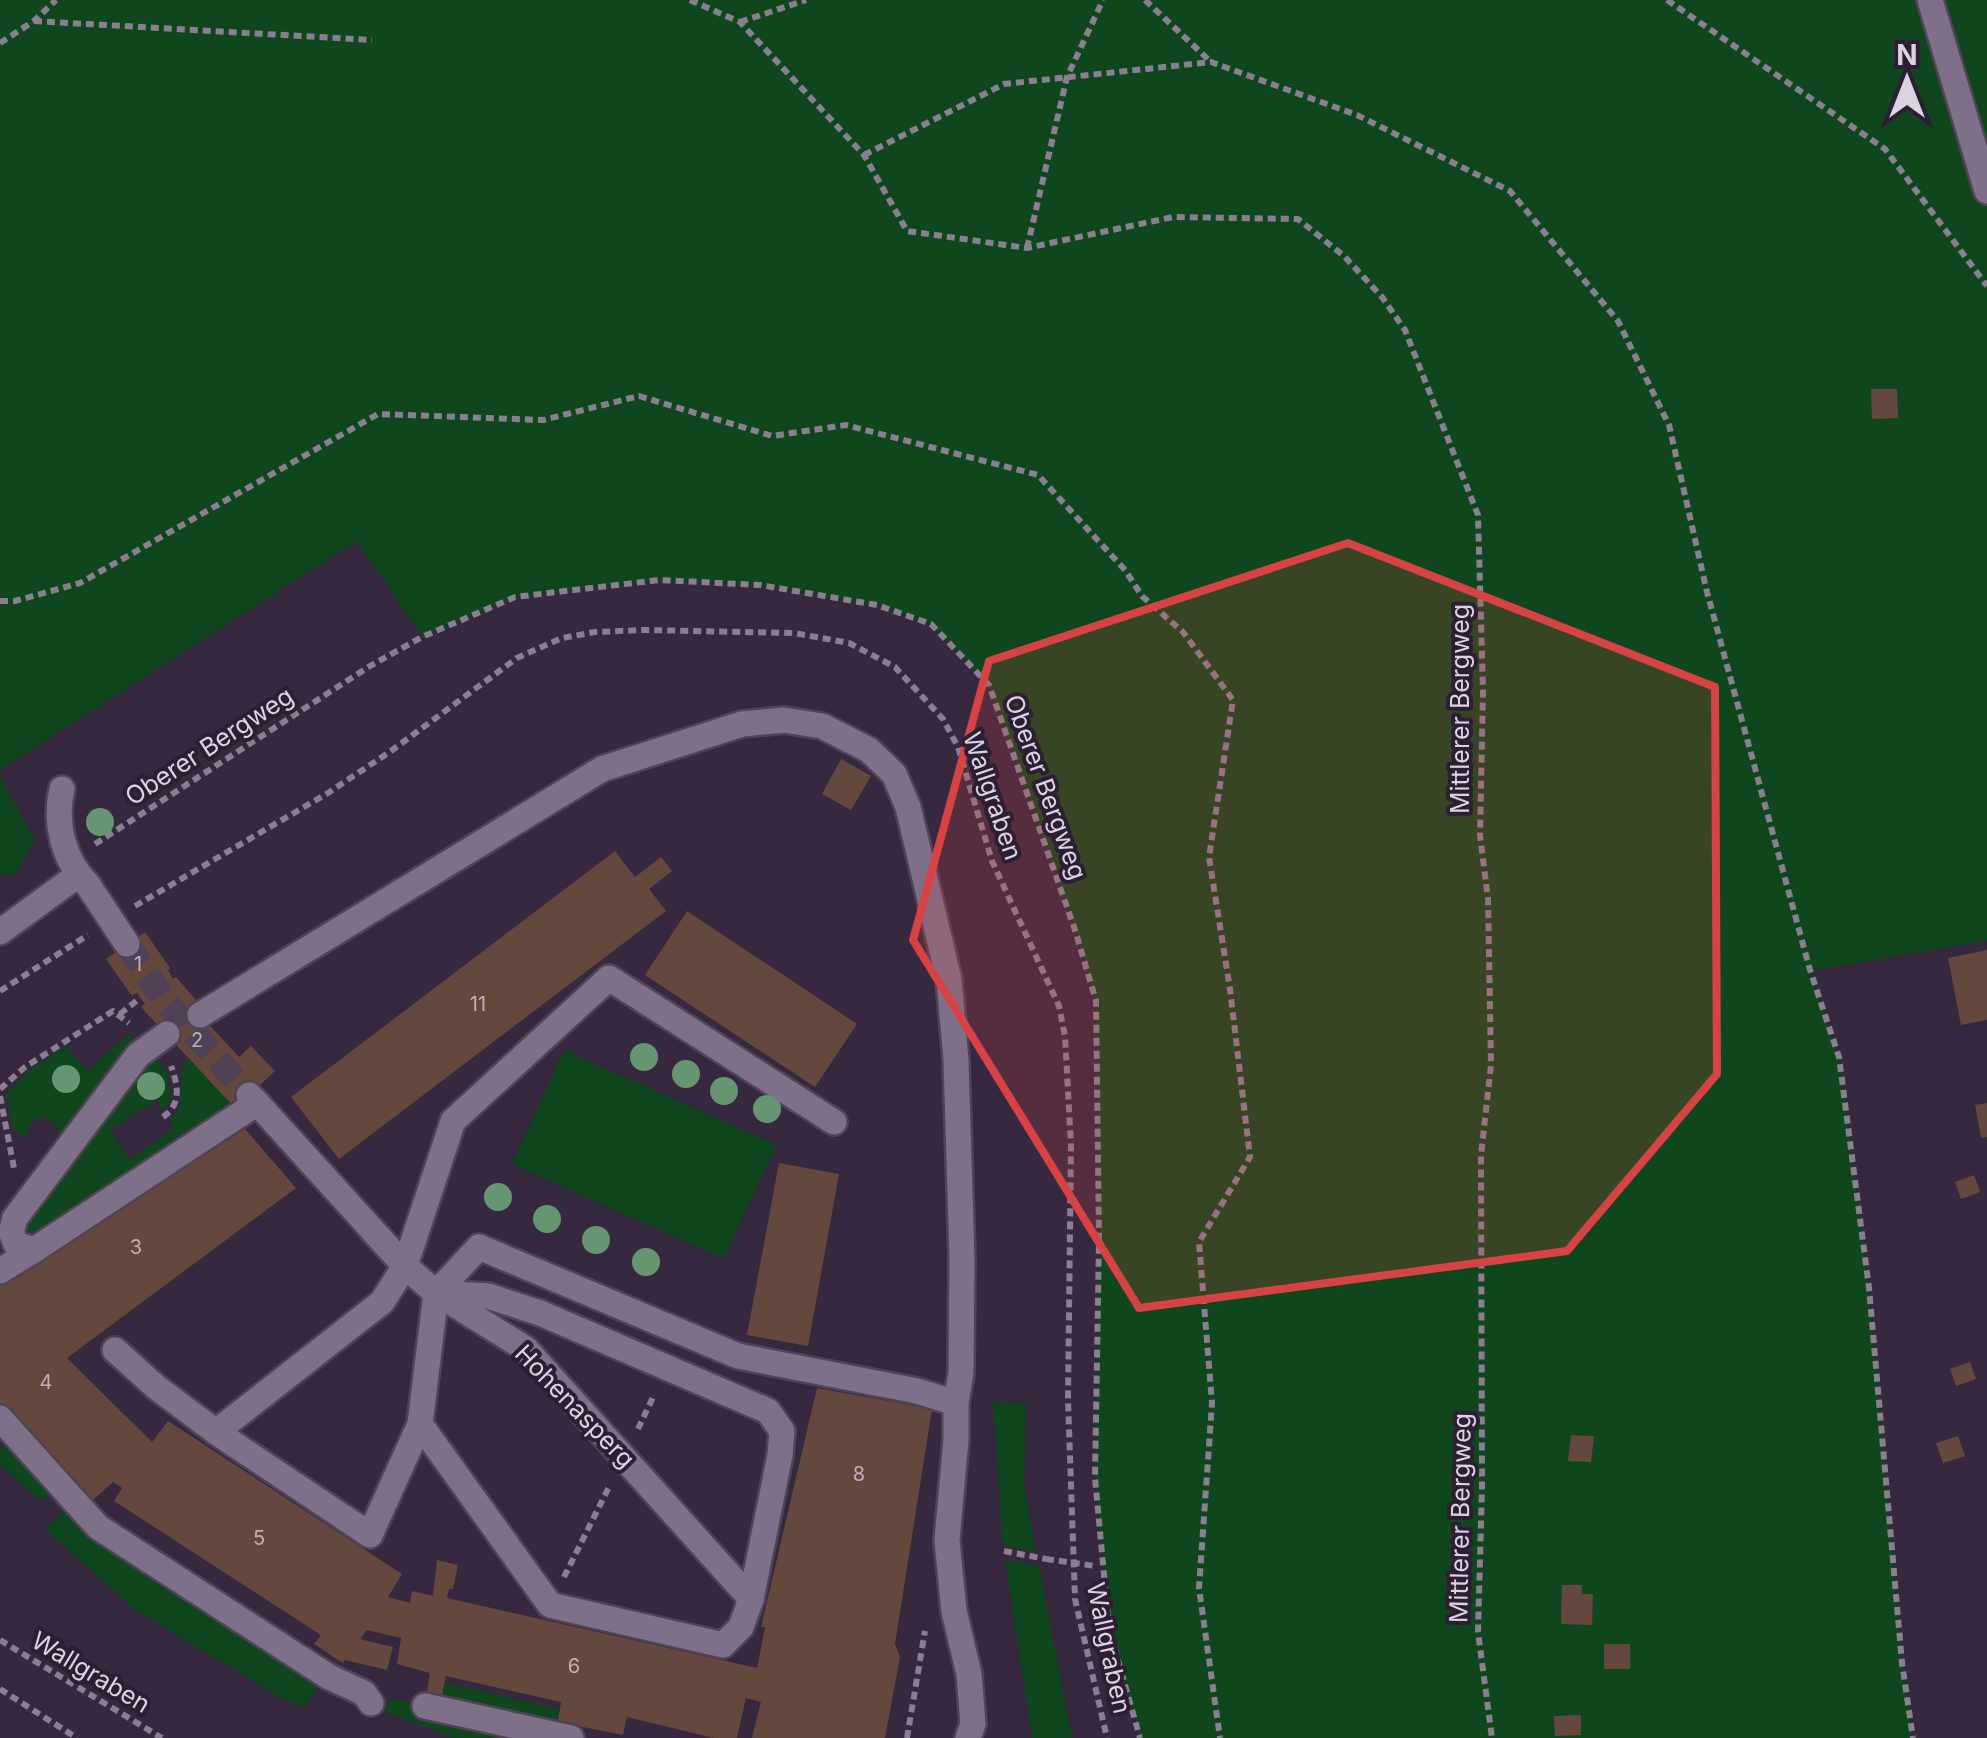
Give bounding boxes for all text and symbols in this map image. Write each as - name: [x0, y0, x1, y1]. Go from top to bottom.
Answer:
- north arrow: [1857, 30, 1957, 130]
- text: N: [1896, 38, 1918, 72]
- street label: Mittlerer Bergweg: [1445, 604, 1475, 814]
- street label: Oberer Bergweg: [119, 681, 299, 811]
- street label: Oberer Bergweg: [999, 691, 1093, 883]
- street label: Wallgraben: [957, 728, 1029, 864]
- house number: 1: [134, 952, 142, 976]
- house number: 11: [470, 992, 486, 1016]
- house number: 2: [191, 1028, 203, 1052]
- house number: 3: [130, 1235, 142, 1259]
- street label: Hohenasperg: [509, 1338, 641, 1474]
- house number: 4: [40, 1370, 52, 1394]
- street label: Mittlerer Bergweg: [1443, 1413, 1477, 1623]
- house number: 8: [853, 1462, 865, 1486]
- house number: 5: [253, 1526, 265, 1550]
- street label: Wallgraben: [1081, 1580, 1137, 1716]
- street label: Wallgraben: [26, 1625, 156, 1719]
- house number: 6: [568, 1654, 580, 1678]

